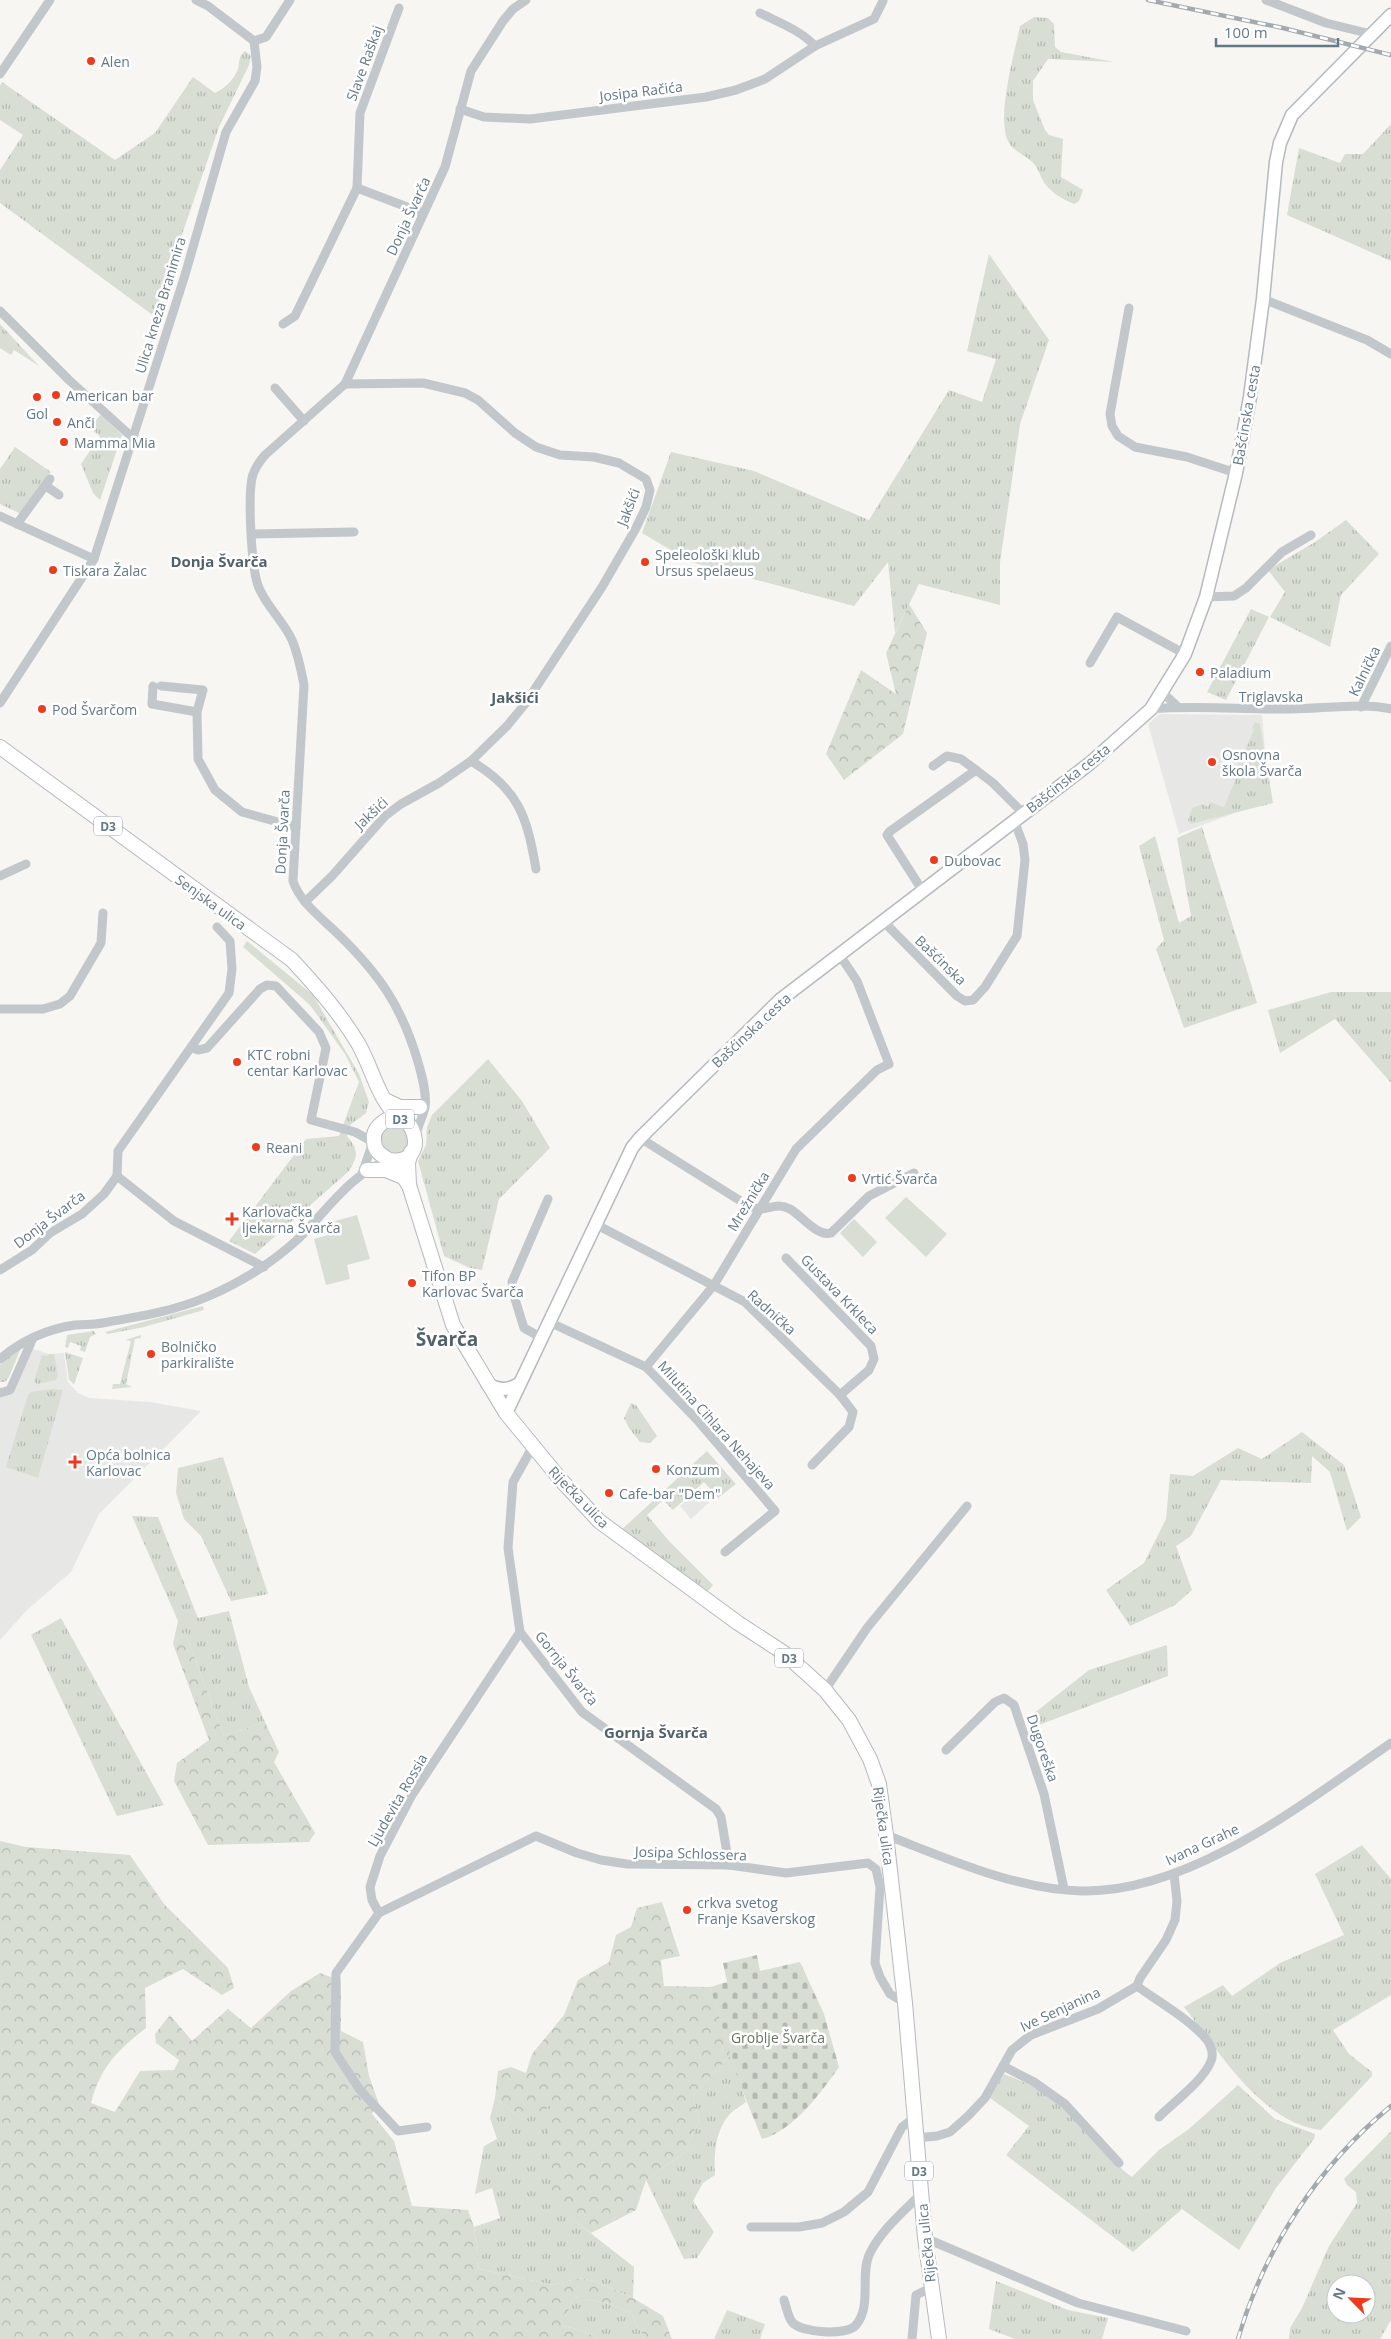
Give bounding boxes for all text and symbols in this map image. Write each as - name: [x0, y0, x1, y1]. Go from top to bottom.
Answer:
- scale bar: [1216, 15, 1338, 47]
- text: 100 m: [1224, 22, 1268, 42]
- street label: Slave Raškaj: [342, 23, 386, 103]
- place label: Alen: [101, 52, 130, 71]
- marker: Alen: [85, 55, 97, 67]
- street label: Josipa Račića: [596, 76, 684, 106]
- street label: Donja Švarča: [381, 174, 435, 258]
- street label: Ulica kneza Branimira: [130, 234, 190, 376]
- street label: Bašćinska cesta: [1228, 363, 1264, 467]
- place label: American bar: [66, 386, 154, 405]
- marker: American bar: [50, 389, 62, 401]
- marker: Gol: [31, 391, 43, 403]
- place label: Gol: [26, 404, 48, 423]
- place label: Anči: [67, 413, 95, 432]
- marker: Anči: [51, 416, 63, 428]
- place label: Mamma Mia: [74, 433, 156, 452]
- marker: Mamma Mia: [58, 436, 70, 448]
- street label: Jakšići: [611, 485, 644, 531]
- place label: Speleološki klub Ursus spelaeus: [655, 545, 760, 580]
- district label: Donja Švarča: [170, 551, 268, 571]
- marker: Speleološki klub Ursus spelaeus: [639, 556, 651, 568]
- place label: Tiskara Žalac: [63, 561, 147, 580]
- marker: Tiskara Žalac: [47, 564, 59, 576]
- street label: Kalnička: [1344, 643, 1384, 699]
- place label: Paladium: [1210, 663, 1271, 682]
- marker: Paladium: [1194, 666, 1206, 678]
- district label: Jakšići: [489, 687, 539, 707]
- street label: Triglavska: [1239, 687, 1303, 706]
- place label: Pod Švarčom: [52, 700, 137, 719]
- marker: Pod Švarčom: [36, 703, 48, 715]
- street label: Bašćinska cesta: [1022, 739, 1114, 817]
- place label: Osnovna škola Švarča: [1222, 745, 1302, 780]
- marker: Osnovna škola Švarča: [1206, 756, 1218, 768]
- street label: Donja Švarča: [270, 789, 294, 875]
- street label: Jakšići: [349, 793, 392, 835]
- road number: D3: [94, 816, 122, 836]
- place label: Dubovac: [944, 851, 1002, 870]
- marker: Dubovac: [928, 854, 940, 866]
- street label: Senjska ulica: [172, 870, 250, 934]
- street label: Bašćinska: [911, 931, 971, 989]
- street label: Bašćinska cesta: [707, 988, 795, 1072]
- place label: KTC robni centar Karlovac: [247, 1045, 348, 1080]
- marker: KTC robni centar Karlovac: [231, 1056, 243, 1068]
- road number: D3: [386, 1110, 414, 1128]
- place label: Reani: [266, 1138, 302, 1157]
- marker: Reani: [250, 1141, 262, 1153]
- street label: Mrežnička: [723, 1168, 773, 1234]
- place label: Vrtić Švarča: [862, 1169, 938, 1188]
- marker: Vrtić Švarča: [846, 1172, 858, 1184]
- street label: Donja Švarča: [9, 1186, 89, 1252]
- place label: Karlovačka ljekarna Švarča: [242, 1202, 340, 1237]
- marker: Karlovačka ljekarna Švarča: [226, 1213, 238, 1225]
- street label: Gustava Krkleca: [797, 1250, 883, 1338]
- place label: Tifon BP Karlovac Švarča: [422, 1266, 524, 1301]
- marker: Tifon BP Karlovac Švarča: [406, 1277, 418, 1289]
- street label: Radnička: [744, 1285, 800, 1339]
- district label: Švarča: [416, 1326, 478, 1352]
- place label: Bolničko parkiralište: [161, 1337, 234, 1372]
- marker: Bolničko parkiralište: [145, 1348, 157, 1360]
- street label: Milutina Cihlara Nehajeva: [654, 1357, 780, 1493]
- place label: Opća bolnica Karlovac: [86, 1445, 171, 1480]
- marker: Opća bolnica Karlovac: [68, 1455, 82, 1469]
- place label: Konzum: [666, 1460, 720, 1479]
- street label: Riječka ulica: [545, 1462, 613, 1532]
- marker: Konzum: [650, 1463, 662, 1475]
- place label: Cafe-bar "Dem": [619, 1484, 721, 1503]
- marker: Cafe-bar "Dem": [603, 1487, 615, 1499]
- street label: Gornja Švarča: [531, 1627, 603, 1709]
- road number: D3: [775, 1649, 803, 1668]
- street label: Dugoreška: [1023, 1712, 1063, 1784]
- district label: Gornja Švarča: [604, 1722, 708, 1742]
- street label: Ljudevita Rossia: [363, 1750, 431, 1850]
- street label: Riječka ulica: [869, 1785, 899, 1867]
- street label: Ivana Grahe: [1162, 1819, 1242, 1869]
- street label: Josipa Schlossera: [633, 1841, 747, 1864]
- place label: crkva svetog Franje Ksaverskog: [697, 1893, 815, 1928]
- marker: crkva svetog Franje Ksaverskog: [681, 1904, 693, 1916]
- street label: Ive Senjanina: [1017, 1982, 1103, 2036]
- park label: Groblje Švarča: [731, 2028, 825, 2047]
- road number: D3: [905, 2162, 933, 2180]
- street label: Riječka ulica: [912, 2203, 940, 2283]
- north arrow: [1326, 2274, 1376, 2324]
- text: N: [1328, 2284, 1350, 2303]

